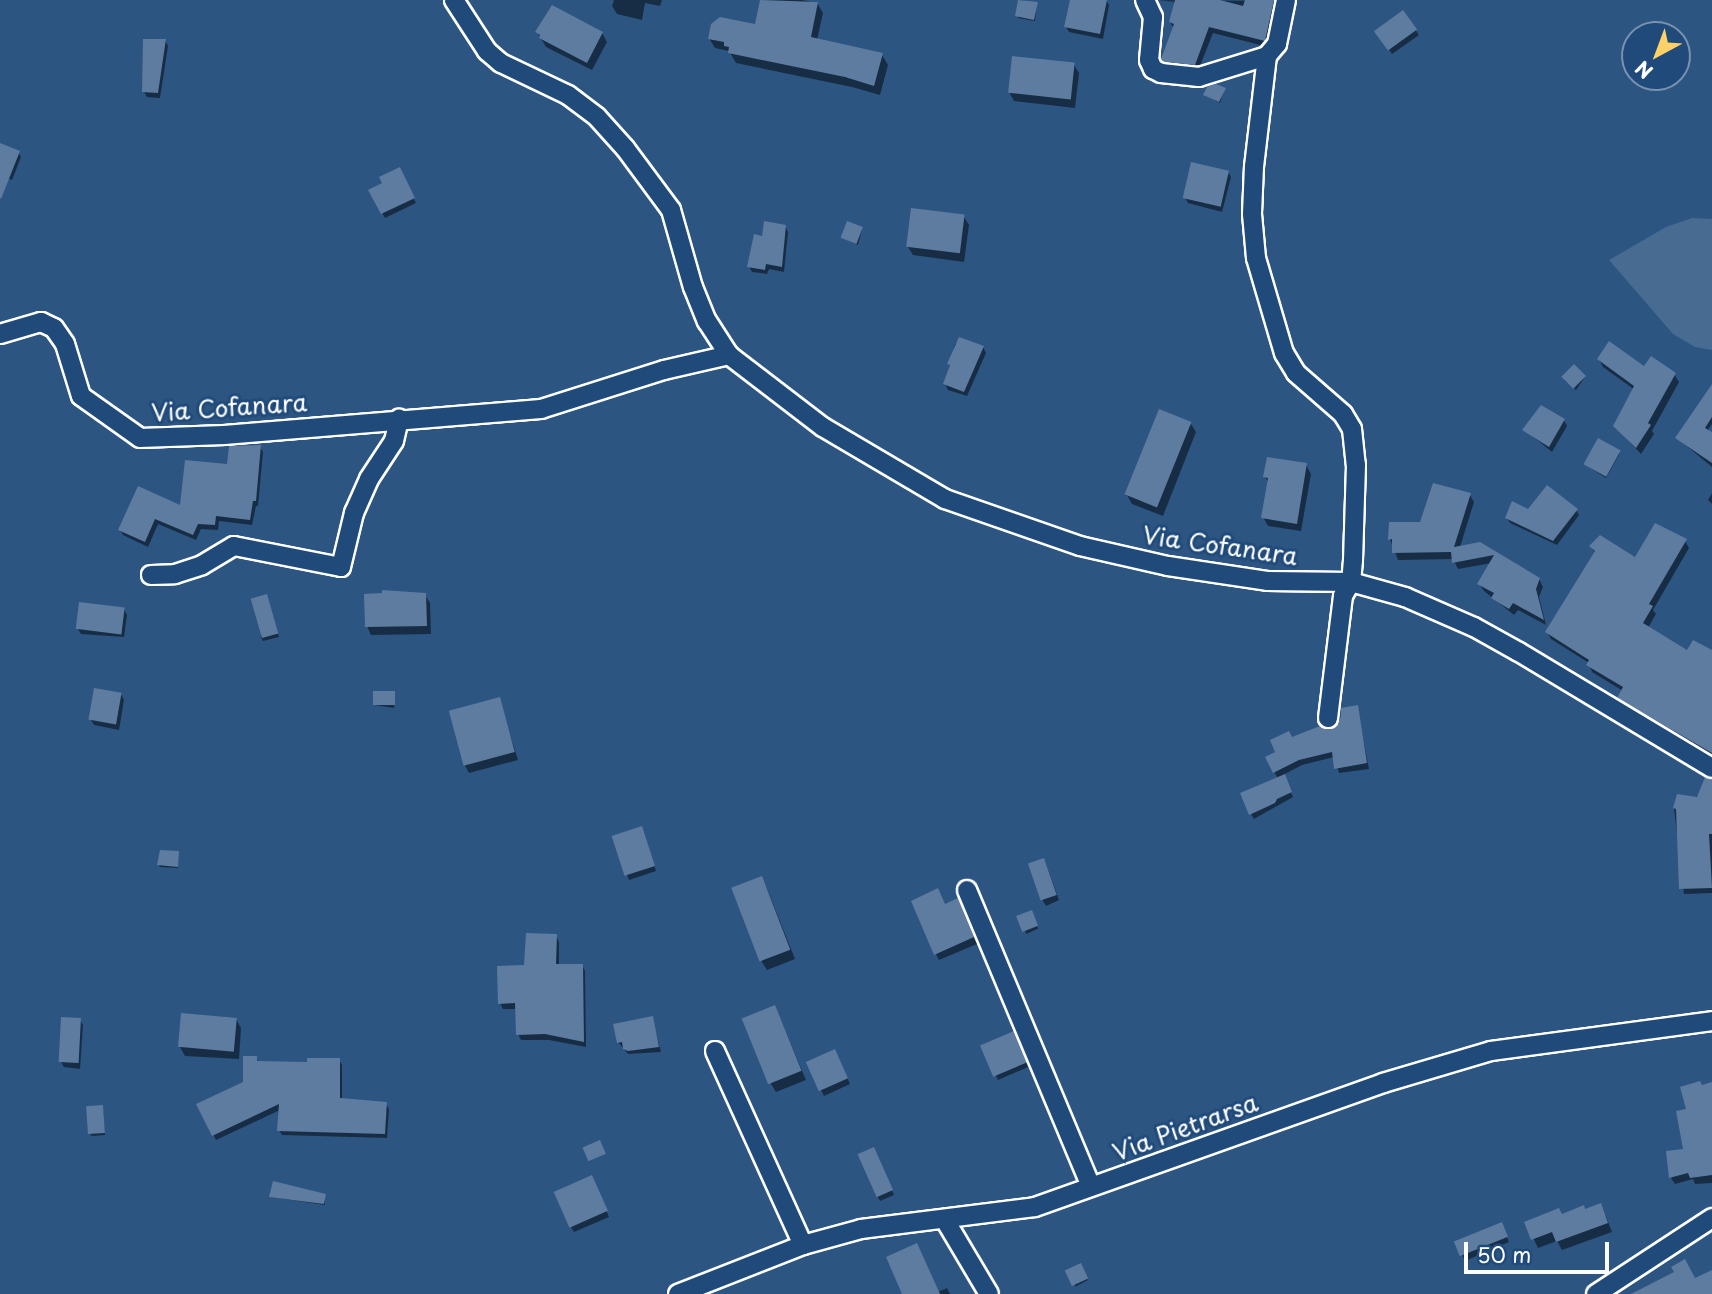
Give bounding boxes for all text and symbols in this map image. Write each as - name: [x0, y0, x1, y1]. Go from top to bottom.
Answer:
- north arrow: [1621, 21, 1691, 91]
- text: N: [1629, 55, 1658, 86]
- street label: Via Cofanara: [150, 387, 308, 427]
- street label: Via Cofanara: [1141, 520, 1299, 570]
- street label: Via Pietrarsa: [1109, 1088, 1261, 1166]
- scale bar: [1467, 1228, 1612, 1272]
- text: 50 m: [1477, 1238, 1531, 1270]

